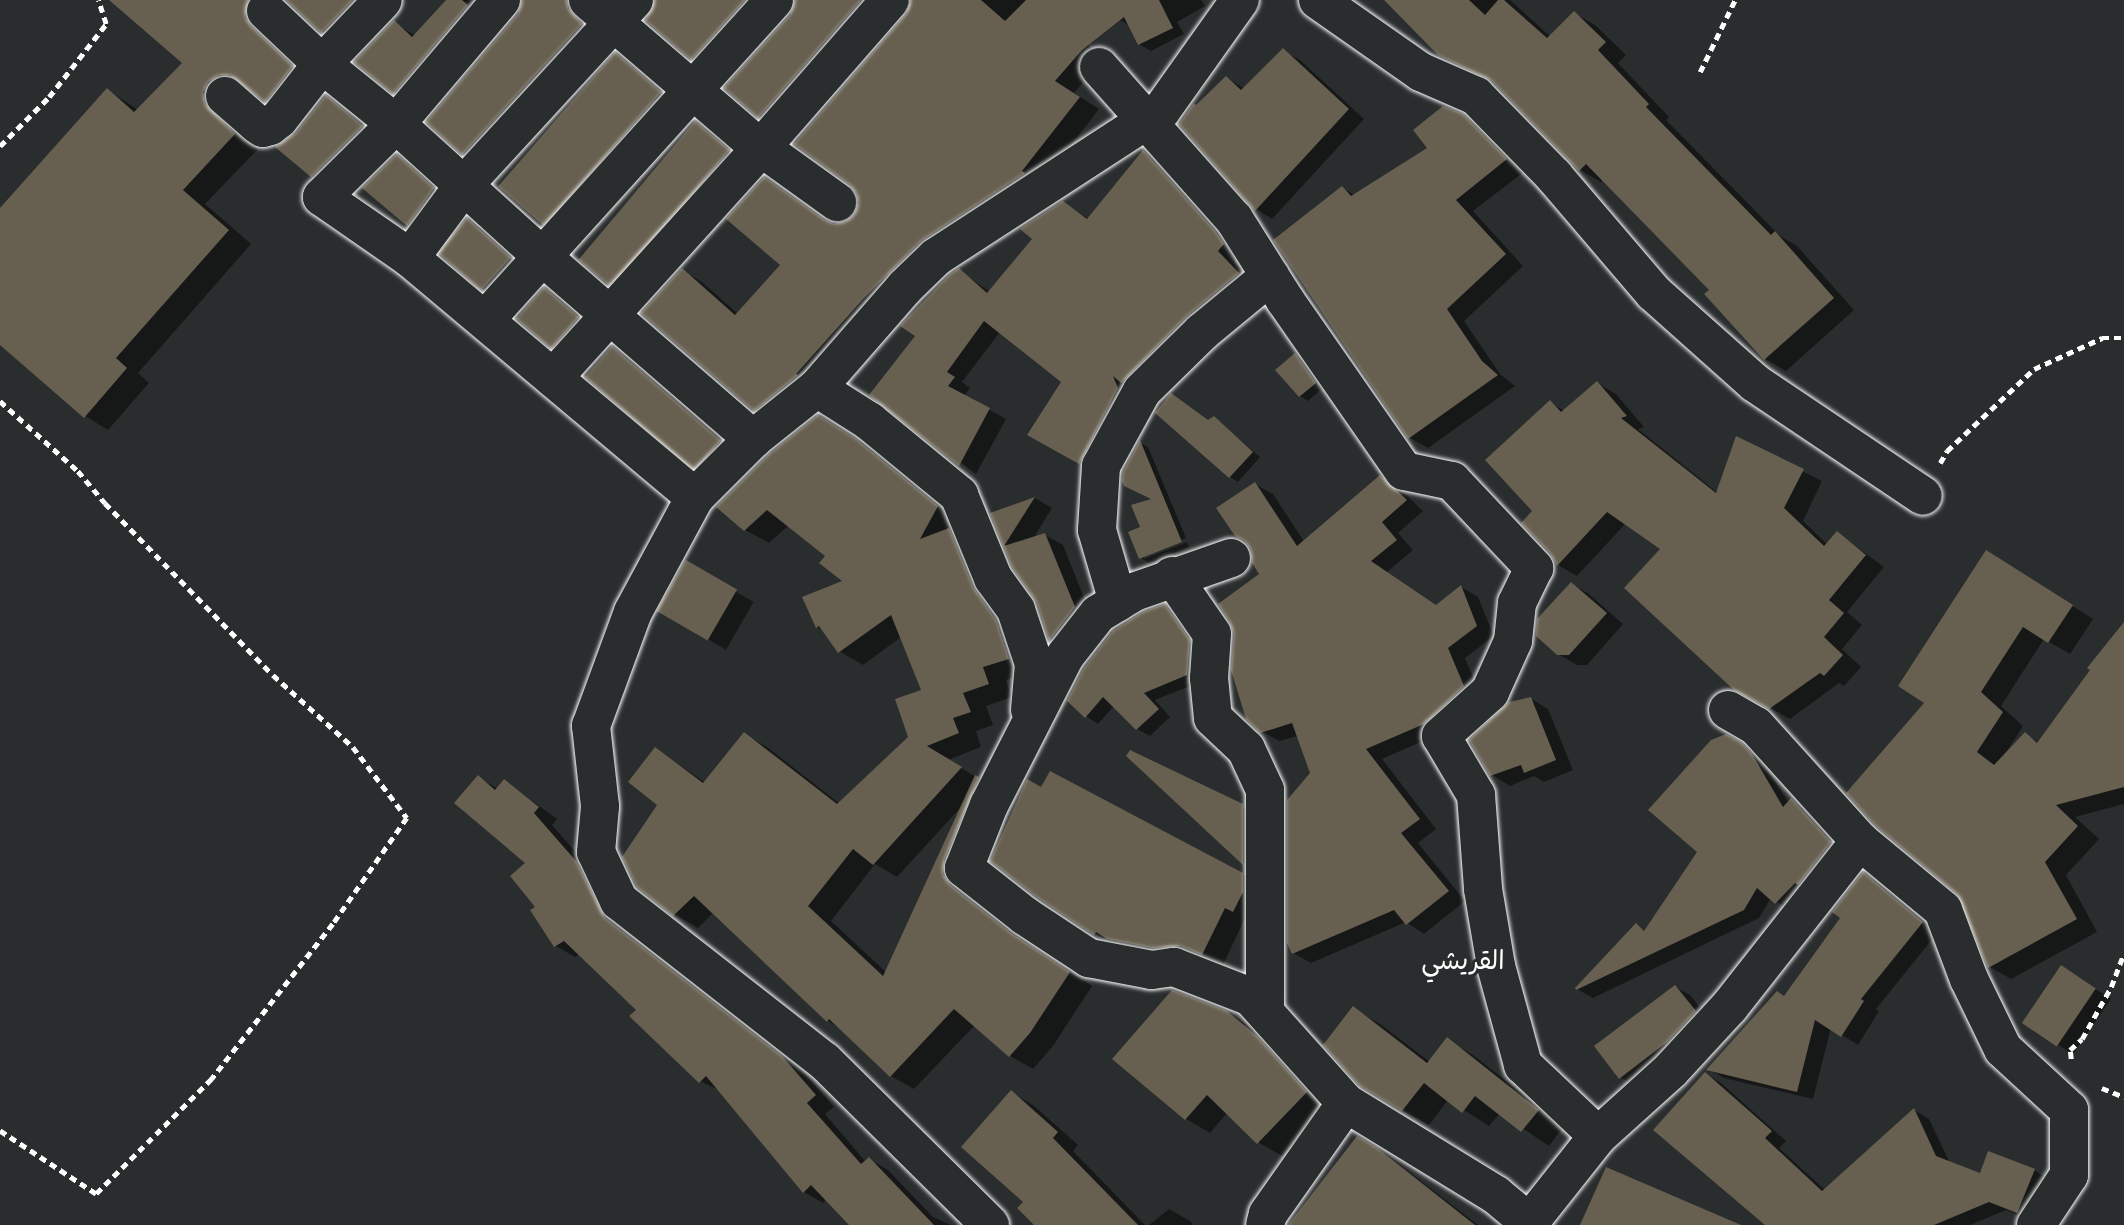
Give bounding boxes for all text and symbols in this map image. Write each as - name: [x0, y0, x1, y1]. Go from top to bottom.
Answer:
- district label: القريشي: [1421, 946, 1505, 978]

